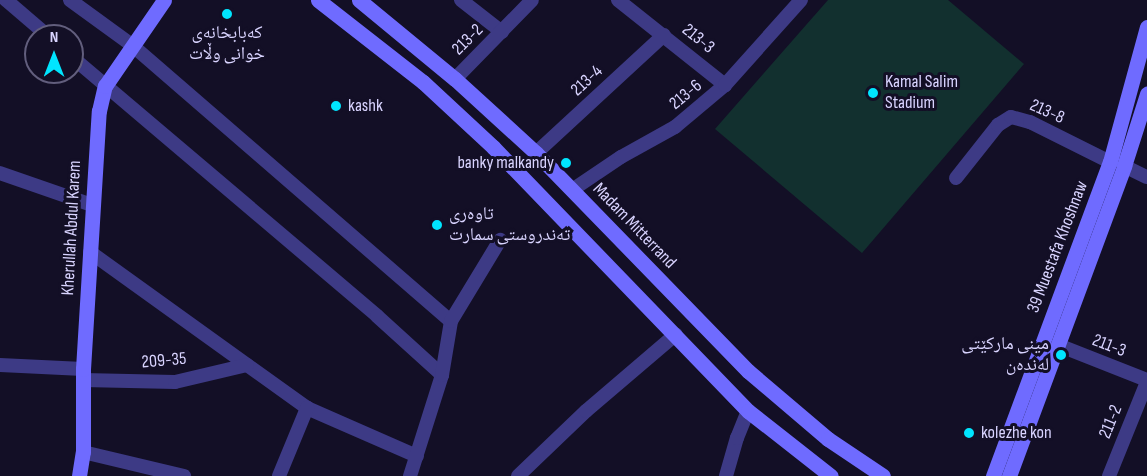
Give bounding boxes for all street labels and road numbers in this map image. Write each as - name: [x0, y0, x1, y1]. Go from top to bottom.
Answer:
- street label: 213-3: [677, 19, 719, 59]
- street label: 213-2: [448, 20, 488, 60]
- street label: 213-4: [567, 61, 607, 101]
- street label: 213-6: [665, 75, 707, 115]
- street label: 213-8: [1026, 95, 1068, 129]
- street label: Kherullah Abdul Karem: [58, 160, 86, 296]
- street label: 39 Muestafa Khoshnaw: [1023, 178, 1093, 316]
- street label: Madam Mitterrand: [588, 179, 680, 273]
- street label: 211-3: [1089, 330, 1129, 362]
- street label: 209-35: [141, 348, 187, 374]
- street label: 211-2: [1095, 402, 1127, 442]

